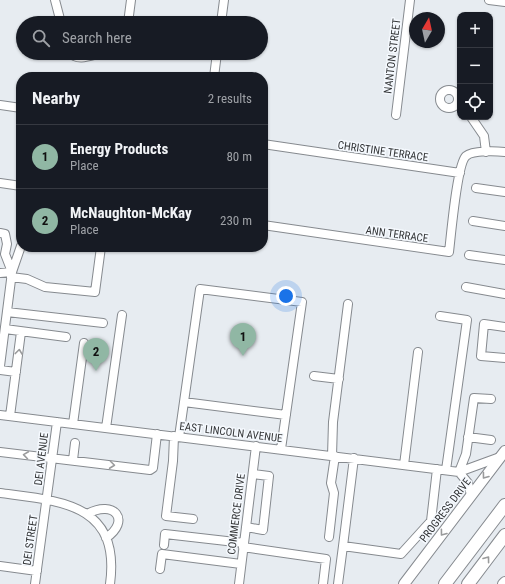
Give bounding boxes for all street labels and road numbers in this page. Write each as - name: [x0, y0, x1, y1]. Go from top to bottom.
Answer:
- street label: NANTON STREET: [381, 18, 404, 94]
- street label: CHRISTINE TERRACE: [337, 139, 430, 164]
- street label: ANN TERRACE: [365, 224, 430, 245]
- street label: EAST LINCOLN AVENUE: [179, 420, 284, 445]
- street label: DEI AVENUE: [32, 431, 51, 486]
- street label: COMMERCE DRIVE: [225, 472, 248, 555]
- street label: PROGRESS DRIVE: [417, 475, 474, 545]
- street label: DEI STREET: [21, 514, 41, 566]

